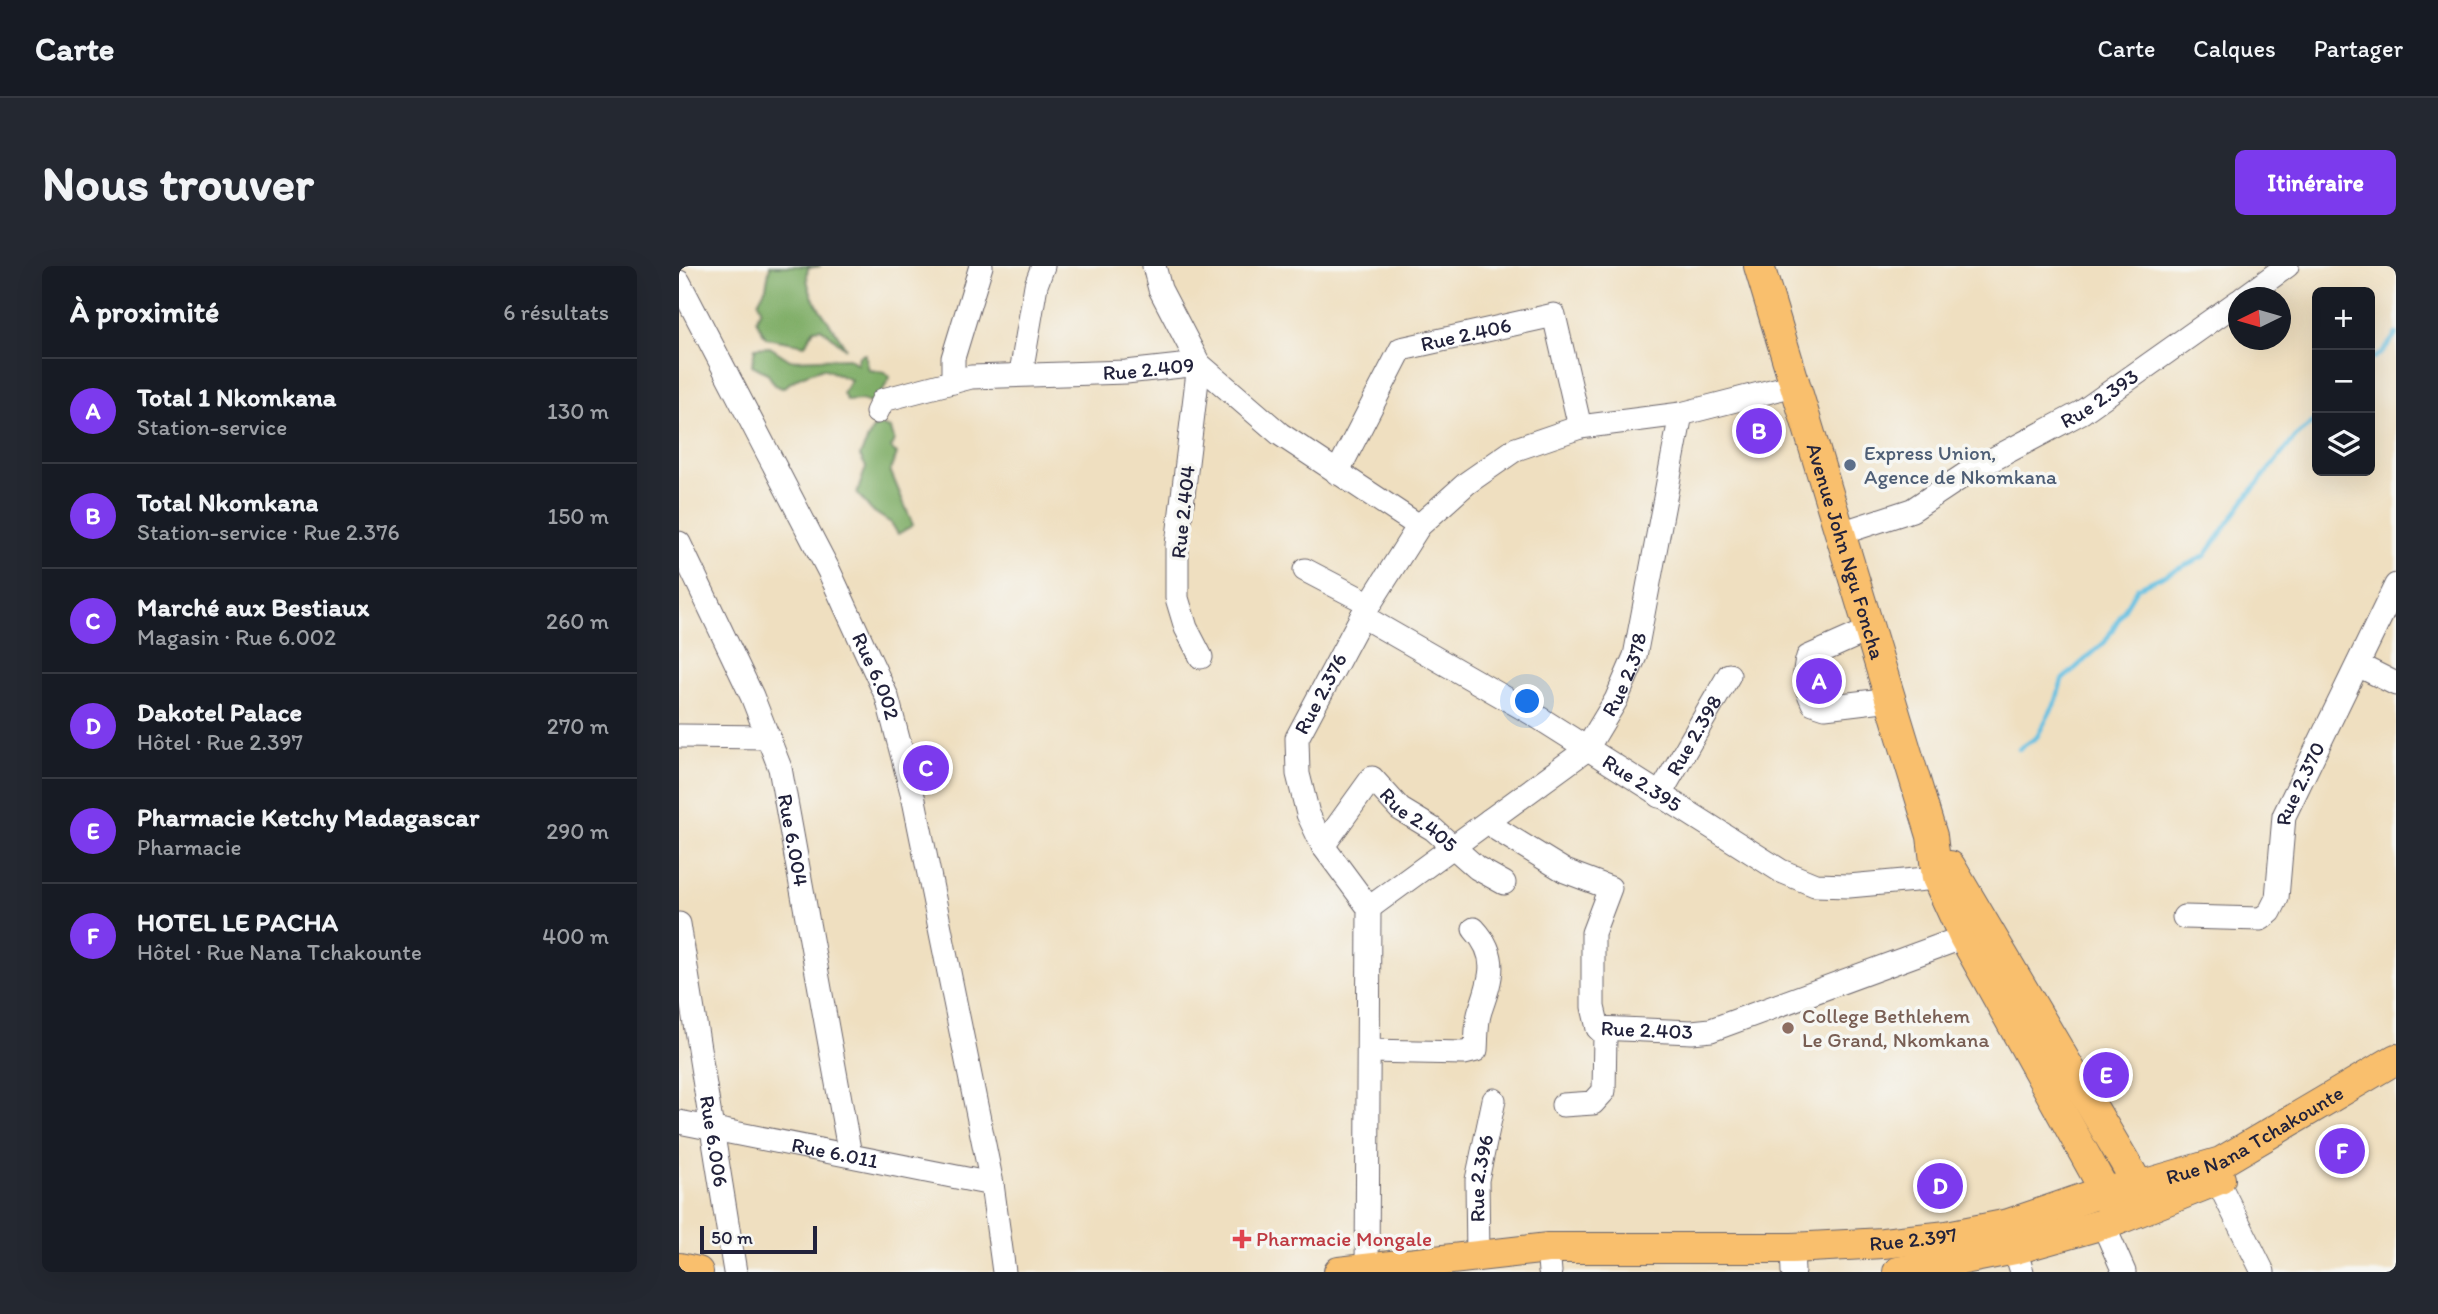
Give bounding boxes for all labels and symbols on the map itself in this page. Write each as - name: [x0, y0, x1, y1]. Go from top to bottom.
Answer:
- north arrow: [2228, 287, 2291, 350]
- street label: Rue 2.406: [1418, 312, 1513, 356]
- street label: Rue 2.409: [1102, 352, 1195, 385]
- street label: Rue 2.393: [2056, 363, 2143, 433]
- pin: B: [1736, 405, 1782, 457]
- street label: Avenue John Ngu Foncha: [1801, 440, 1891, 662]
- place label: Express Union, Agence de Nkomkana: [1864, 440, 2057, 489]
- marker: Express Union, Agence de Nkomkana: [1842, 457, 1858, 473]
- street label: Rue 2.404: [1165, 464, 1200, 560]
- street label: Rue 6.002: [847, 628, 905, 722]
- street label: Rue 2.378: [1596, 630, 1651, 721]
- street label: Rue 2.376: [1288, 649, 1352, 738]
- pin: A: [1796, 655, 1842, 707]
- your location: [1510, 684, 1544, 718]
- street label: Rue 2.398: [1660, 690, 1727, 780]
- street label: Rue 2.370: [2270, 738, 2330, 826]
- pin: C: [903, 742, 949, 794]
- street label: Rue 2.395: [1598, 748, 1686, 817]
- street label: Rue 2.405: [1375, 782, 1463, 857]
- street label: Rue 6.004: [773, 792, 814, 889]
- place label: College Bethlehem Le Grand, Nkomkana: [1802, 1003, 1989, 1052]
- street label: Rue 2.403: [1600, 1015, 1693, 1044]
- marker: College Bethlehem Le Grand, Nkomkana: [1780, 1020, 1796, 1036]
- pin: E: [2083, 1049, 2129, 1101]
- street label: Rue Nana Tchakounte: [2163, 1080, 2348, 1189]
- street label: Rue 6.006: [695, 1094, 734, 1189]
- pin: F: [2319, 1125, 2365, 1177]
- street label: Rue 6.011: [790, 1132, 881, 1173]
- street label: Rue 2.396: [1464, 1132, 1498, 1223]
- pin: D: [1917, 1160, 1963, 1212]
- street label: Rue 2.397: [1869, 1221, 1959, 1256]
- scale bar: [700, 1223, 817, 1255]
- place label: Pharmacie Mongale: [1256, 1226, 1432, 1251]
- marker: Pharmacie Mongale: [1234, 1231, 1250, 1247]

